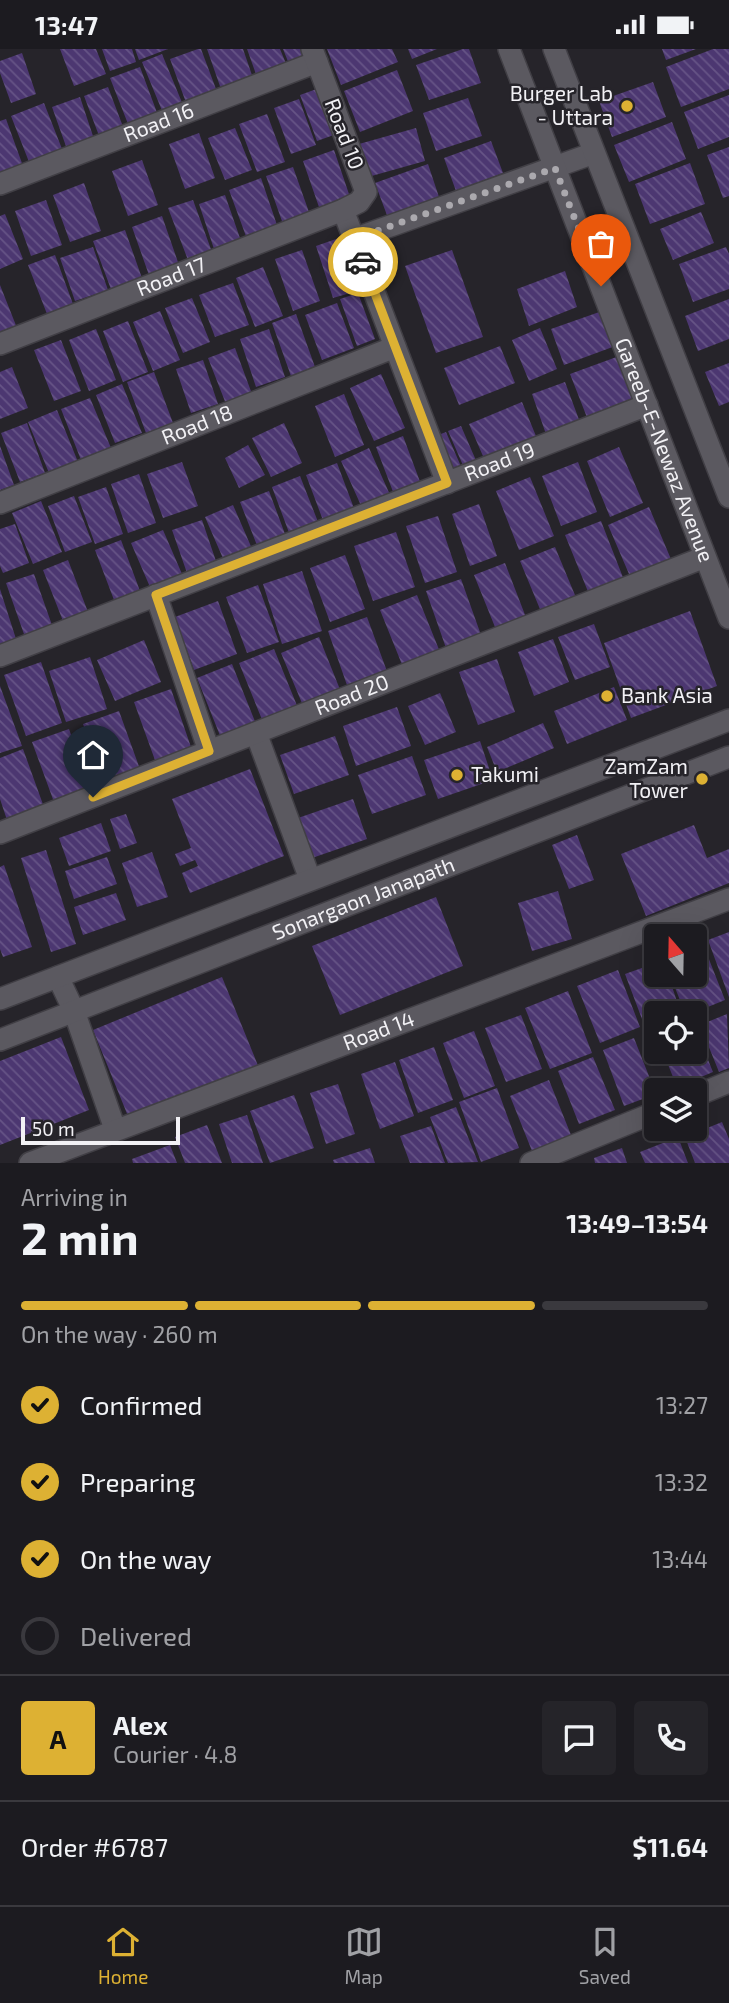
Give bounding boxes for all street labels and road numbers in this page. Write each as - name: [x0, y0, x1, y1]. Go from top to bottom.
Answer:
- street label: Road 10: [320, 94, 370, 173]
- street label: Road 16: [119, 97, 197, 146]
- street label: Road 17: [133, 251, 209, 300]
- street label: Gareeb-E-Newaz Avenue: [611, 334, 720, 565]
- street label: Road 18: [158, 398, 236, 449]
- street label: Road 19: [460, 436, 538, 486]
- street label: Road 20: [311, 668, 392, 720]
- street label: Sonargaon Janapath: [268, 851, 458, 944]
- street label: Road 14: [339, 1005, 418, 1055]

